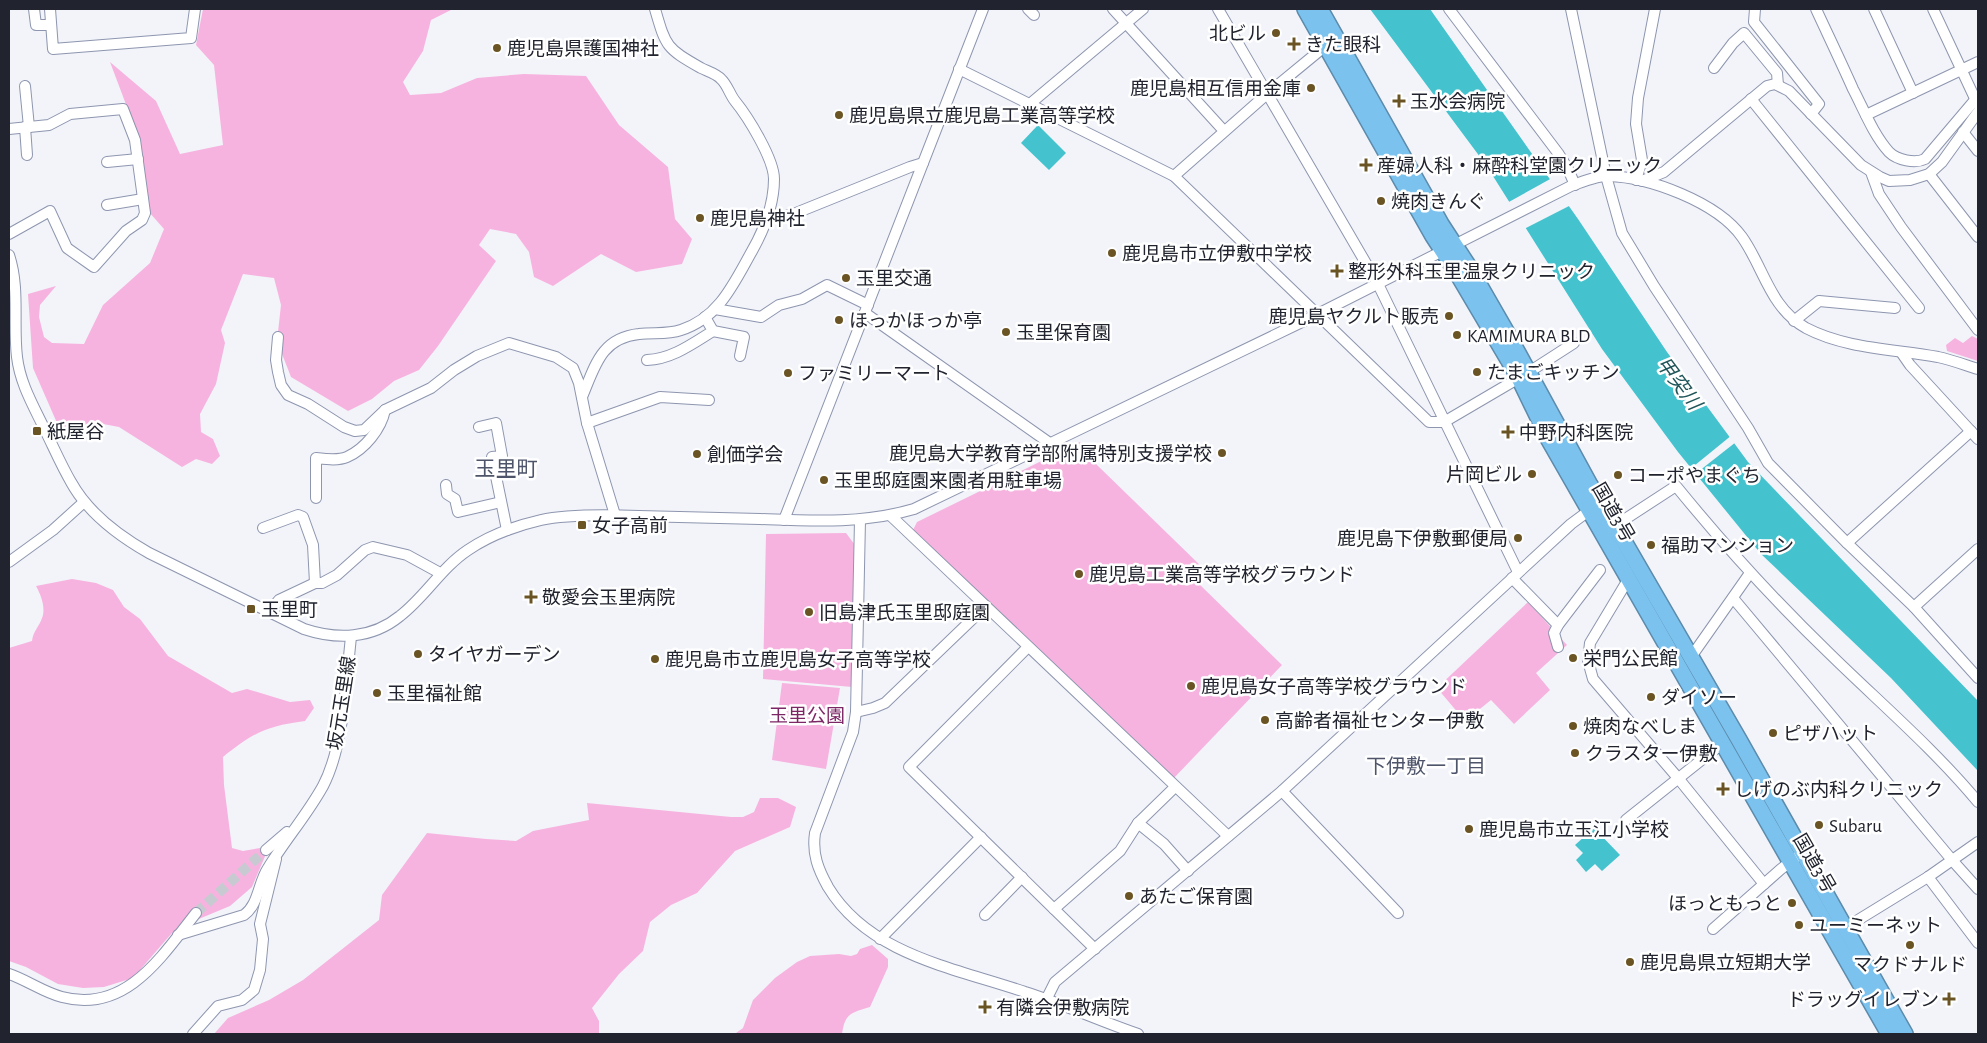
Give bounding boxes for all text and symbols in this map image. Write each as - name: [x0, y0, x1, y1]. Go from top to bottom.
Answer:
- place label: 北ビル: [1209, 24, 1266, 44]
- marker: 北ビル: [1270, 27, 1282, 39]
- place label: きた眼科: [1305, 35, 1381, 55]
- marker: きた眼科: [1287, 37, 1301, 51]
- place label: 鹿児島県護国神社: [507, 38, 659, 59]
- marker: 鹿児島県護国神社: [491, 42, 503, 54]
- place label: 鹿児島相互信用金庫: [1130, 78, 1301, 99]
- marker: 鹿児島相互信用金庫: [1305, 82, 1317, 94]
- place label: 玉水会病院: [1410, 91, 1505, 112]
- marker: 玉水会病院: [1392, 94, 1406, 108]
- place label: 鹿児島県立鹿児島工業高等学校: [849, 105, 1115, 126]
- marker: 鹿児島県立鹿児島工業高等学校: [833, 109, 845, 121]
- place label: 産婦人科・麻酔科堂園クリニック: [1377, 155, 1662, 176]
- marker: 産婦人科・麻酔科堂園クリニック: [1359, 158, 1373, 172]
- place label: 焼肉きんぐ: [1391, 192, 1486, 212]
- marker: 焼肉きんぐ: [1375, 195, 1387, 207]
- place label: 鹿児島神社: [710, 208, 805, 229]
- marker: 鹿児島神社: [694, 212, 706, 224]
- place label: 鹿児島市立伊敷中学校: [1122, 243, 1312, 264]
- marker: 鹿児島市立伊敷中学校: [1106, 247, 1118, 259]
- place label: 整形外科玉里温泉クリニック: [1348, 262, 1595, 282]
- marker: 整形外科玉里温泉クリニック: [1330, 264, 1344, 278]
- place label: 玉里交通: [856, 268, 932, 289]
- marker: 玉里交通: [840, 272, 852, 284]
- place label: 鹿児島ヤクルト販売: [1269, 307, 1439, 327]
- marker: 鹿児島ヤクルト販売: [1443, 310, 1455, 322]
- place label: ほっかほっか亭: [849, 311, 982, 331]
- marker: ほっかほっか亭: [833, 314, 845, 326]
- place label: 玉里保育園: [1016, 323, 1111, 343]
- marker: 玉里保育園: [1000, 326, 1012, 338]
- place label: KAMIMURA BLD: [1467, 327, 1590, 346]
- marker: KAMIMURA BLD: [1451, 329, 1463, 341]
- water label: 甲突川: [1652, 353, 1706, 415]
- place label: たまごキッチン: [1487, 362, 1619, 383]
- place label: ファミリーマート: [798, 365, 950, 384]
- marker: たまごキッチン: [1471, 366, 1483, 378]
- marker: ファミリーマート: [782, 367, 794, 379]
- place label: 紙屋谷: [47, 421, 104, 442]
- place label: 中野内科医院: [1519, 422, 1633, 443]
- marker: 紙屋谷: [31, 425, 43, 437]
- marker: 中野内科医院: [1501, 425, 1515, 439]
- place label: 鹿児島大学教育学部附属特別支援学校: [889, 443, 1212, 464]
- place label: 創価学会: [707, 444, 783, 465]
- marker: 鹿児島大学教育学部附属特別支援学校: [1216, 447, 1228, 459]
- marker: 創価学会: [691, 448, 703, 460]
- district label: 玉里町: [475, 459, 538, 480]
- place label: 片岡ビル: [1446, 465, 1522, 485]
- place label: コーポやまぐち: [1628, 465, 1761, 486]
- marker: 片岡ビル: [1526, 468, 1538, 480]
- marker: コーポやまぐち: [1612, 469, 1624, 481]
- place label: 玉里邸庭園来園者用駐車場: [834, 470, 1062, 491]
- marker: 玉里邸庭園来園者用駐車場: [818, 474, 830, 486]
- street label: 国道3号: [1588, 479, 1638, 546]
- place label: 女子高前: [592, 515, 668, 536]
- marker: 女子高前: [576, 519, 588, 531]
- place label: 鹿児島下伊敷郵便局: [1337, 528, 1508, 549]
- marker: 鹿児島下伊敷郵便局: [1512, 532, 1524, 544]
- place label: 福助マンション: [1661, 536, 1794, 556]
- marker: 福助マンション: [1645, 539, 1657, 551]
- place label: 鹿児島工業高等学校グラウンド: [1089, 564, 1355, 585]
- marker: 鹿児島工業高等学校グラウンド: [1073, 568, 1085, 580]
- place label: 敬愛会玉里病院: [542, 587, 675, 608]
- marker: 敬愛会玉里病院: [524, 590, 538, 604]
- place label: 玉里町: [261, 600, 318, 620]
- marker: 玉里町: [245, 603, 257, 615]
- place label: 旧島津氏玉里邸庭園: [819, 603, 990, 623]
- marker: 旧島津氏玉里邸庭園: [803, 606, 815, 618]
- place label: タイヤガーデン: [428, 644, 560, 665]
- marker: タイヤガーデン: [412, 648, 424, 660]
- place label: 鹿児島市立鹿児島女子高等学校: [665, 649, 931, 670]
- place label: 栄門公民館: [1583, 649, 1678, 669]
- marker: 栄門公民館: [1567, 652, 1579, 664]
- marker: 鹿児島市立鹿児島女子高等学校: [649, 653, 661, 665]
- street label: 坂元玉里線: [325, 655, 359, 752]
- place label: 鹿児島女子高等学校グラウンド: [1201, 676, 1467, 697]
- marker: 鹿児島女子高等学校グラウンド: [1185, 680, 1197, 692]
- place label: 玉里福祉館: [387, 683, 482, 704]
- marker: 玉里福祉館: [371, 687, 383, 699]
- place label: ダイソー: [1661, 687, 1737, 708]
- marker: ダイソー: [1645, 691, 1657, 703]
- park label: 玉里公園: [769, 706, 845, 726]
- place label: 高齢者福祉センター伊敷: [1275, 710, 1484, 731]
- marker: 高齢者福祉センター伊敷: [1259, 714, 1271, 726]
- place label: 焼肉なべしま: [1583, 717, 1697, 737]
- marker: 焼肉なべしま: [1567, 720, 1579, 732]
- place label: ピザハット: [1783, 724, 1878, 744]
- marker: ピザハット: [1767, 727, 1779, 739]
- place label: クラスター伊敷: [1585, 743, 1718, 764]
- marker: クラスター伊敷: [1569, 747, 1581, 759]
- district label: 下伊敷一丁目: [1366, 756, 1486, 777]
- place label: しげのぶ内科クリニック: [1734, 779, 1943, 800]
- marker: しげのぶ内科クリニック: [1716, 782, 1730, 796]
- place label: Subaru: [1829, 817, 1882, 836]
- place label: 鹿児島市立玉江小学校: [1479, 819, 1669, 840]
- marker: Subaru: [1813, 819, 1825, 831]
- marker: 鹿児島市立玉江小学校: [1463, 823, 1475, 835]
- street label: 国道3号: [1789, 830, 1839, 897]
- place label: あたご保育園: [1139, 886, 1253, 907]
- marker: あたご保育園: [1123, 890, 1135, 902]
- place label: ほっともっと: [1668, 894, 1782, 914]
- marker: ほっともっと: [1786, 897, 1798, 909]
- place label: ユーミーネット: [1809, 916, 1942, 936]
- marker: ユーミーネット: [1793, 919, 1805, 931]
- marker: マクドナルド: [1904, 939, 1916, 951]
- place label: 鹿児島県立短期大学: [1640, 952, 1811, 973]
- place label: マクドナルド: [1853, 955, 1967, 975]
- marker: 鹿児島県立短期大学: [1624, 956, 1636, 968]
- place label: ドラッグイレブン: [1787, 989, 1939, 1010]
- marker: ドラッグイレブン: [1943, 993, 1955, 1005]
- place label: 有隣会伊敷病院: [996, 997, 1129, 1018]
- marker: 有隣会伊敷病院: [978, 1000, 992, 1014]

